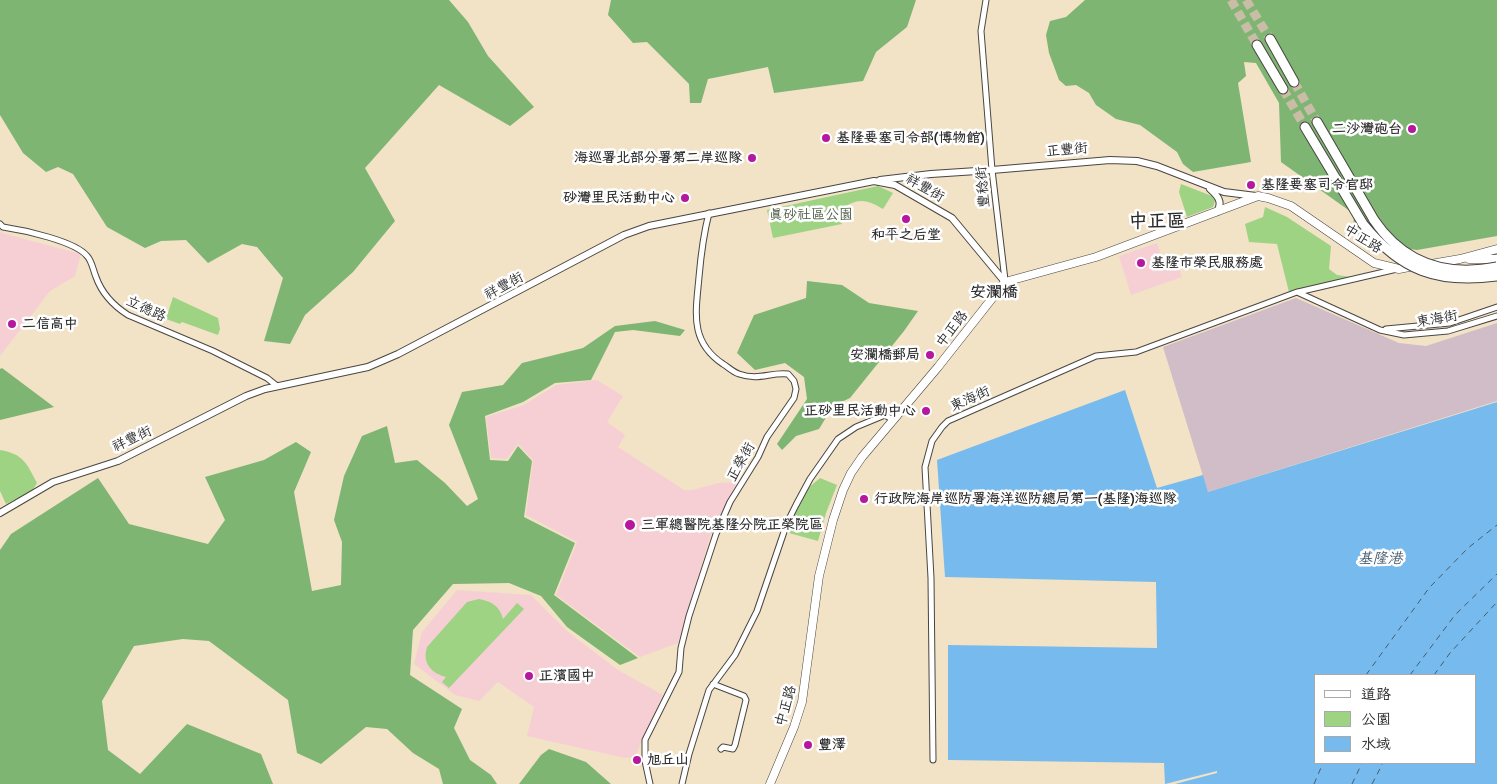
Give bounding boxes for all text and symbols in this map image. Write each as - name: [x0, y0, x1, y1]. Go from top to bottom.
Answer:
- place label: 二沙灣砲台: [1332, 121, 1402, 137]
- marker: 二沙灣砲台: [1406, 123, 1418, 135]
- place label: 基隆要塞司令部(博物館): [836, 130, 984, 146]
- marker: 基隆要塞司令部(博物館): [820, 132, 832, 144]
- street label: 正豐街: [1045, 140, 1089, 160]
- place label: 海巡署北部分署第二岸巡隊: [574, 150, 742, 166]
- marker: 海巡署北部分署第二岸巡隊: [746, 152, 758, 164]
- street label: 豐稔街: [973, 165, 993, 209]
- street label: 祥豐街: [903, 170, 947, 206]
- place label: 基隆要塞司令官邸: [1261, 177, 1373, 193]
- marker: 基隆要塞司令官邸: [1245, 179, 1257, 191]
- place label: 砂灣里民活動中心: [563, 190, 675, 206]
- marker: 砂灣里民活動中心: [679, 192, 691, 204]
- park label: 真砂社區公園: [769, 207, 853, 223]
- district label: 中正區: [1129, 211, 1185, 233]
- marker: 和平之后堂: [900, 213, 912, 225]
- street label: 中正路: [1341, 221, 1385, 257]
- place label: 和平之后堂: [871, 227, 941, 243]
- place label: 基隆市榮民服務處: [1151, 255, 1263, 271]
- marker: 基隆市榮民服務處: [1135, 257, 1147, 269]
- street label: 祥豐街: [482, 269, 526, 303]
- district label: 安瀾橋: [970, 282, 1018, 302]
- street label: 立德路: [123, 293, 169, 325]
- street label: 中正路: [932, 307, 972, 351]
- street label: 東海街: [1415, 307, 1459, 331]
- place label: 二信高中: [22, 316, 78, 332]
- marker: 二信高中: [6, 318, 18, 330]
- place label: 安瀾橋郵局: [850, 347, 920, 363]
- marker: 安瀾橋郵局: [924, 349, 936, 361]
- street label: 東海街: [947, 383, 993, 415]
- place label: 正砂里民活動中心: [804, 403, 916, 419]
- marker: 正砂里民活動中心: [920, 405, 932, 417]
- street label: 祥豐街: [109, 423, 155, 455]
- street label: 正榮街: [723, 440, 759, 484]
- place label: 行政院海岸巡防署海洋巡防總局第一(基隆)海巡隊: [874, 491, 1176, 507]
- marker: 行政院海岸巡防署海洋巡防總局第一(基隆)海巡隊: [858, 493, 870, 505]
- place label: 三軍總醫院基隆分院正榮院區: [641, 517, 823, 533]
- marker: 三軍總醫院基隆分院正榮院區: [623, 518, 637, 532]
- water label: 基隆港: [1358, 550, 1402, 568]
- place label: 正濱國中: [539, 668, 595, 684]
- marker: 正濱國中: [523, 670, 535, 682]
- legend: [1314, 674, 1477, 764]
- street label: 中正路: [772, 683, 800, 729]
- text: 道路: [1361, 684, 1391, 703]
- text: 公園: [1361, 709, 1391, 728]
- text: 水域: [1361, 734, 1391, 753]
- place label: 豐澤: [818, 737, 846, 753]
- marker: 豐澤: [802, 739, 814, 751]
- place label: 旭丘山: [647, 752, 689, 768]
- marker: 旭丘山: [631, 754, 643, 766]

